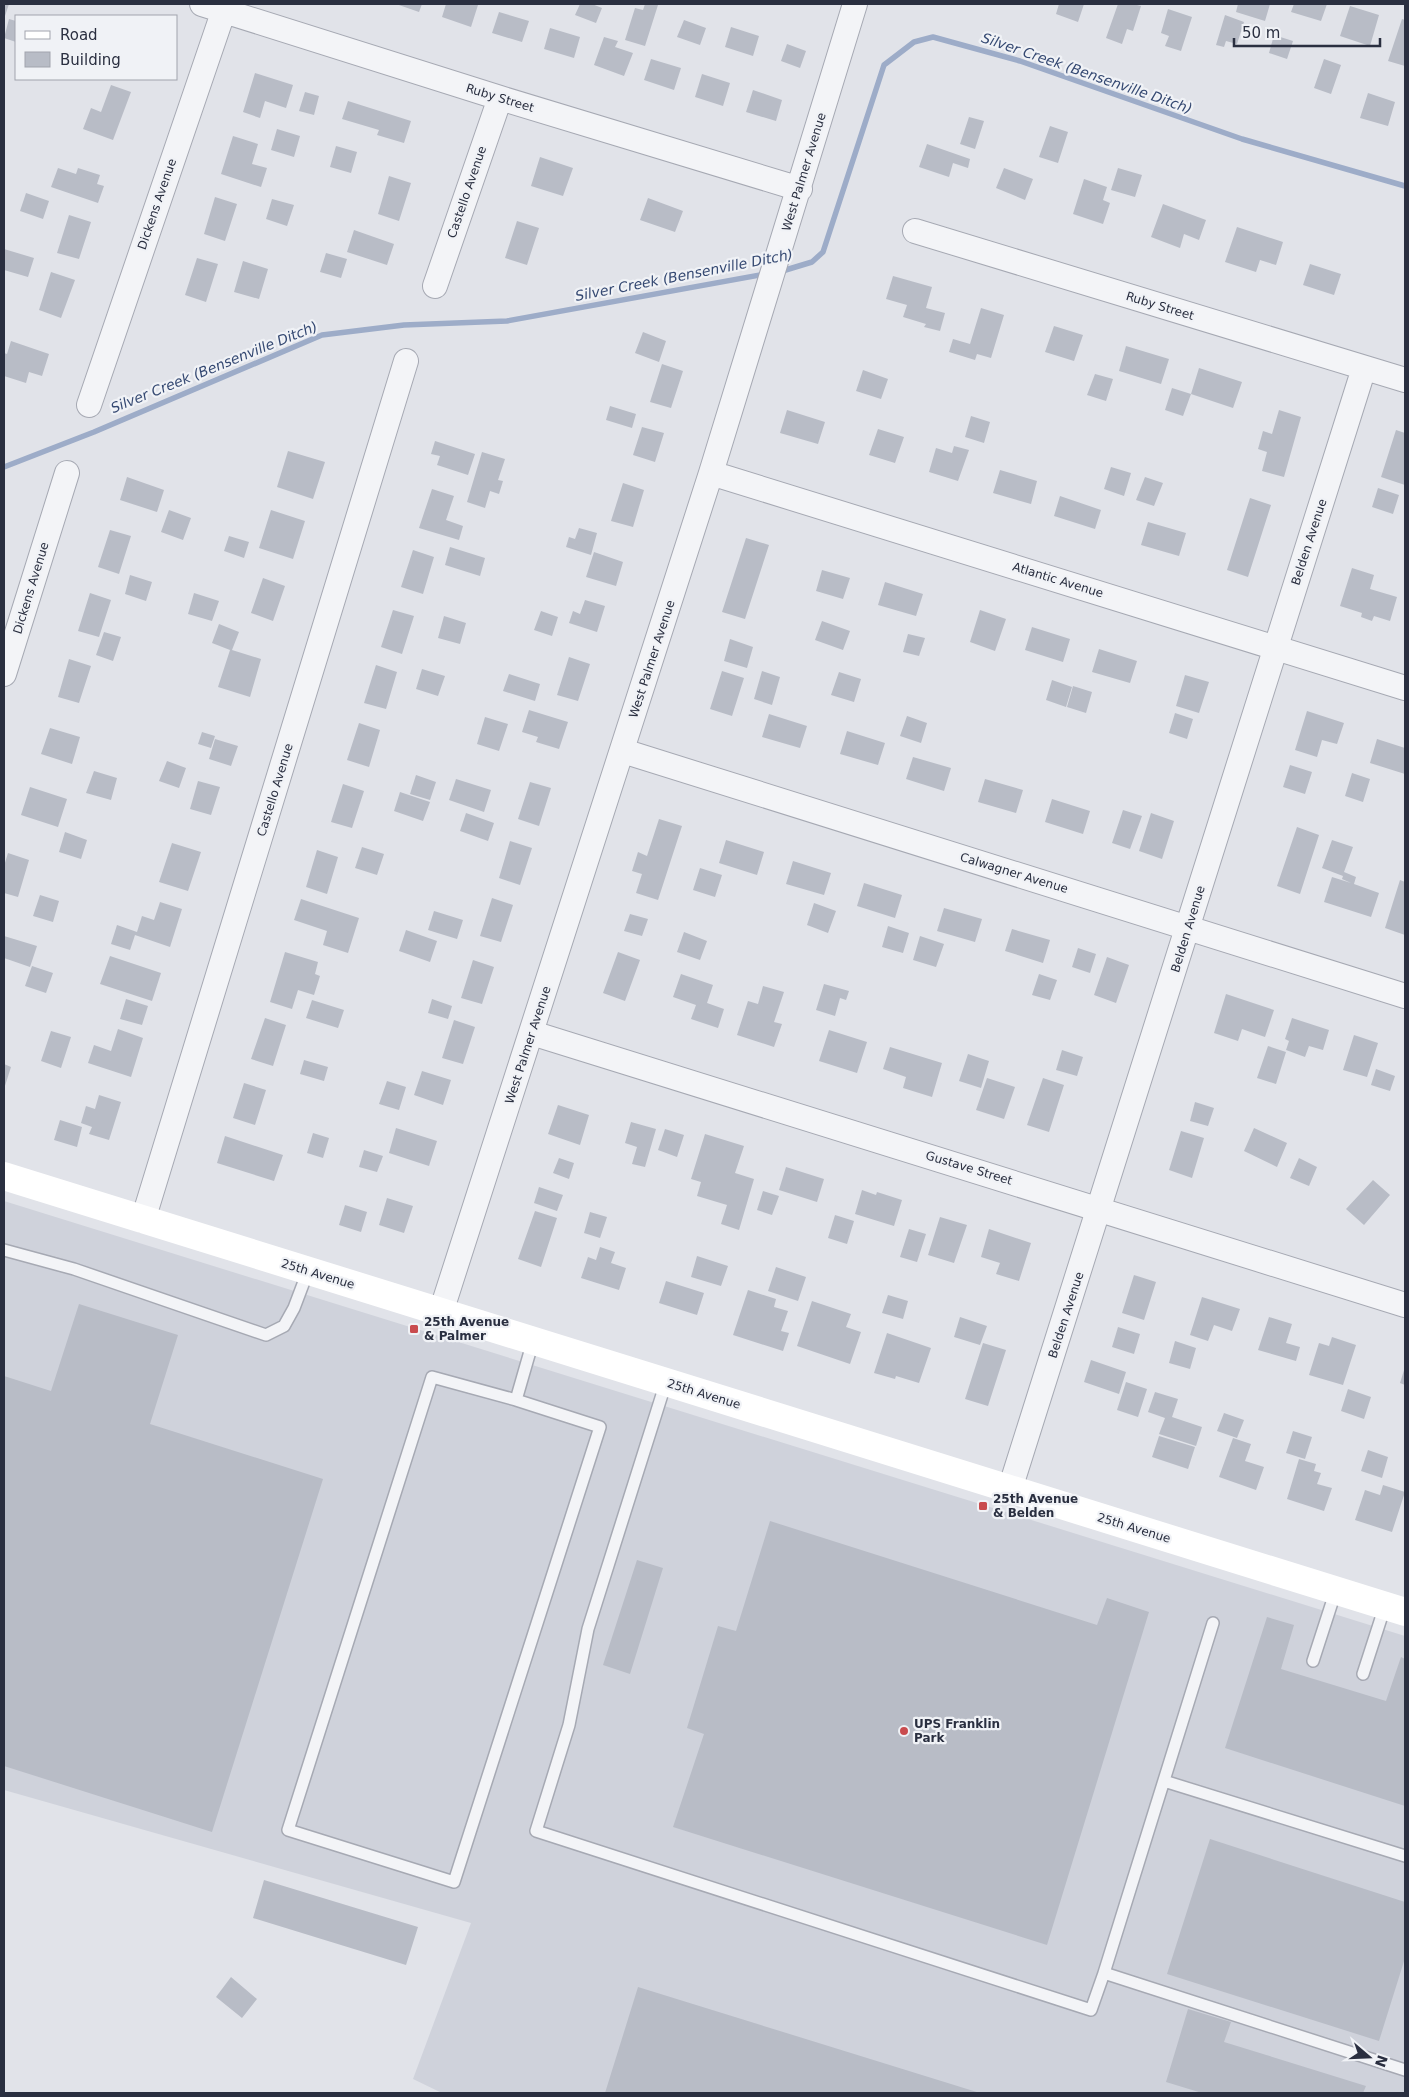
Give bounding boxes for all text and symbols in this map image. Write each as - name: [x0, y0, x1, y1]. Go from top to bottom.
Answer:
- legend: [15, 15, 178, 80]
- scale bar: [1234, 15, 1380, 47]
- text: 50 m: [1242, 24, 1280, 42]
- text: Road: [60, 26, 98, 44]
- water label: Silver Creek (Bensenville Ditch): [980, 29, 1194, 117]
- text: Building: [60, 51, 121, 69]
- street label: Ruby Street: [464, 81, 536, 115]
- street label: West Palmer Avenue: [779, 111, 829, 233]
- street label: Castello Avenue: [445, 144, 489, 240]
- street label: Dickens Avenue: [135, 157, 179, 251]
- water label: Silver Creek (Bensenville Ditch): [574, 246, 794, 304]
- street label: Ruby Street: [1124, 289, 1196, 323]
- water label: Silver Creek (Bensenville Ditch): [108, 318, 320, 416]
- street label: Belden Avenue: [1288, 497, 1330, 587]
- street label: Dickens Avenue: [10, 540, 52, 636]
- street label: Atlantic Avenue: [1011, 560, 1105, 600]
- street label: West Palmer Avenue: [626, 598, 678, 720]
- street label: Castello Avenue: [254, 742, 296, 838]
- street label: Calwagner Avenue: [958, 850, 1070, 896]
- street label: Belden Avenue: [1168, 884, 1208, 974]
- street label: West Palmer Avenue: [502, 984, 554, 1106]
- street label: Gustave Street: [924, 1148, 1014, 1188]
- street label: 25th Avenue: [280, 1256, 356, 1292]
- street label: Belden Avenue: [1045, 1270, 1087, 1360]
- place label: 25th Avenue & Palmer: [424, 1315, 509, 1343]
- marker: 25th Avenue & Palmer: [408, 1323, 420, 1335]
- street label: 25th Avenue: [666, 1376, 742, 1412]
- place label: 25th Avenue & Belden: [993, 1492, 1078, 1520]
- marker: 25th Avenue & Belden: [977, 1500, 989, 1512]
- street label: 25th Avenue: [1096, 1510, 1172, 1546]
- place label: UPS Franklin Park: [914, 1717, 1000, 1745]
- marker: UPS Franklin Park: [898, 1725, 910, 1737]
- north arrow: [1344, 2032, 1394, 2082]
- text: N: [1372, 2053, 1391, 2069]

